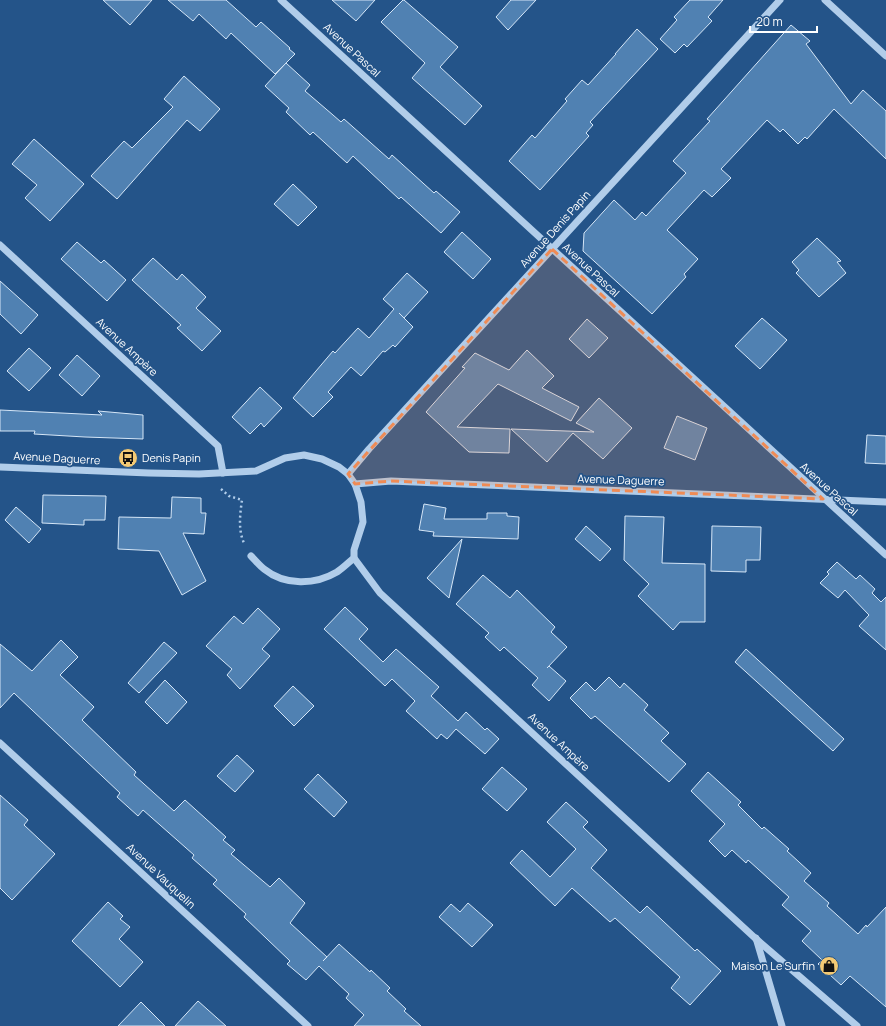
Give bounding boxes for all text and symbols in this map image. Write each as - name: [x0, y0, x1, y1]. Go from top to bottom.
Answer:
- scale bar: [750, 8, 817, 34]
- text: 20 m: [756, 13, 783, 30]
- street label: Avenue Pascal: [321, 19, 384, 80]
- street label: Avenue Denis Papin: [516, 187, 593, 270]
- street label: Avenue Pascal: [560, 239, 623, 300]
- street label: Avenue Ampère: [93, 314, 162, 380]
- bus stop icon: Denis Papin: [117, 447, 139, 469]
- street label: Avenue Daguerre: [13, 448, 101, 467]
- place label: Denis Papin: [142, 450, 201, 465]
- street label: Avenue Pascal: [797, 459, 861, 519]
- street label: Avenue Daguerre: [577, 470, 665, 489]
- street label: Avenue Ampère: [525, 709, 594, 775]
- street label: Avenue Vauquelin: [123, 840, 199, 912]
- shop icon: Maison Le Surfin: [818, 955, 840, 977]
- place label: Maison Le Surfin: [731, 958, 815, 973]

